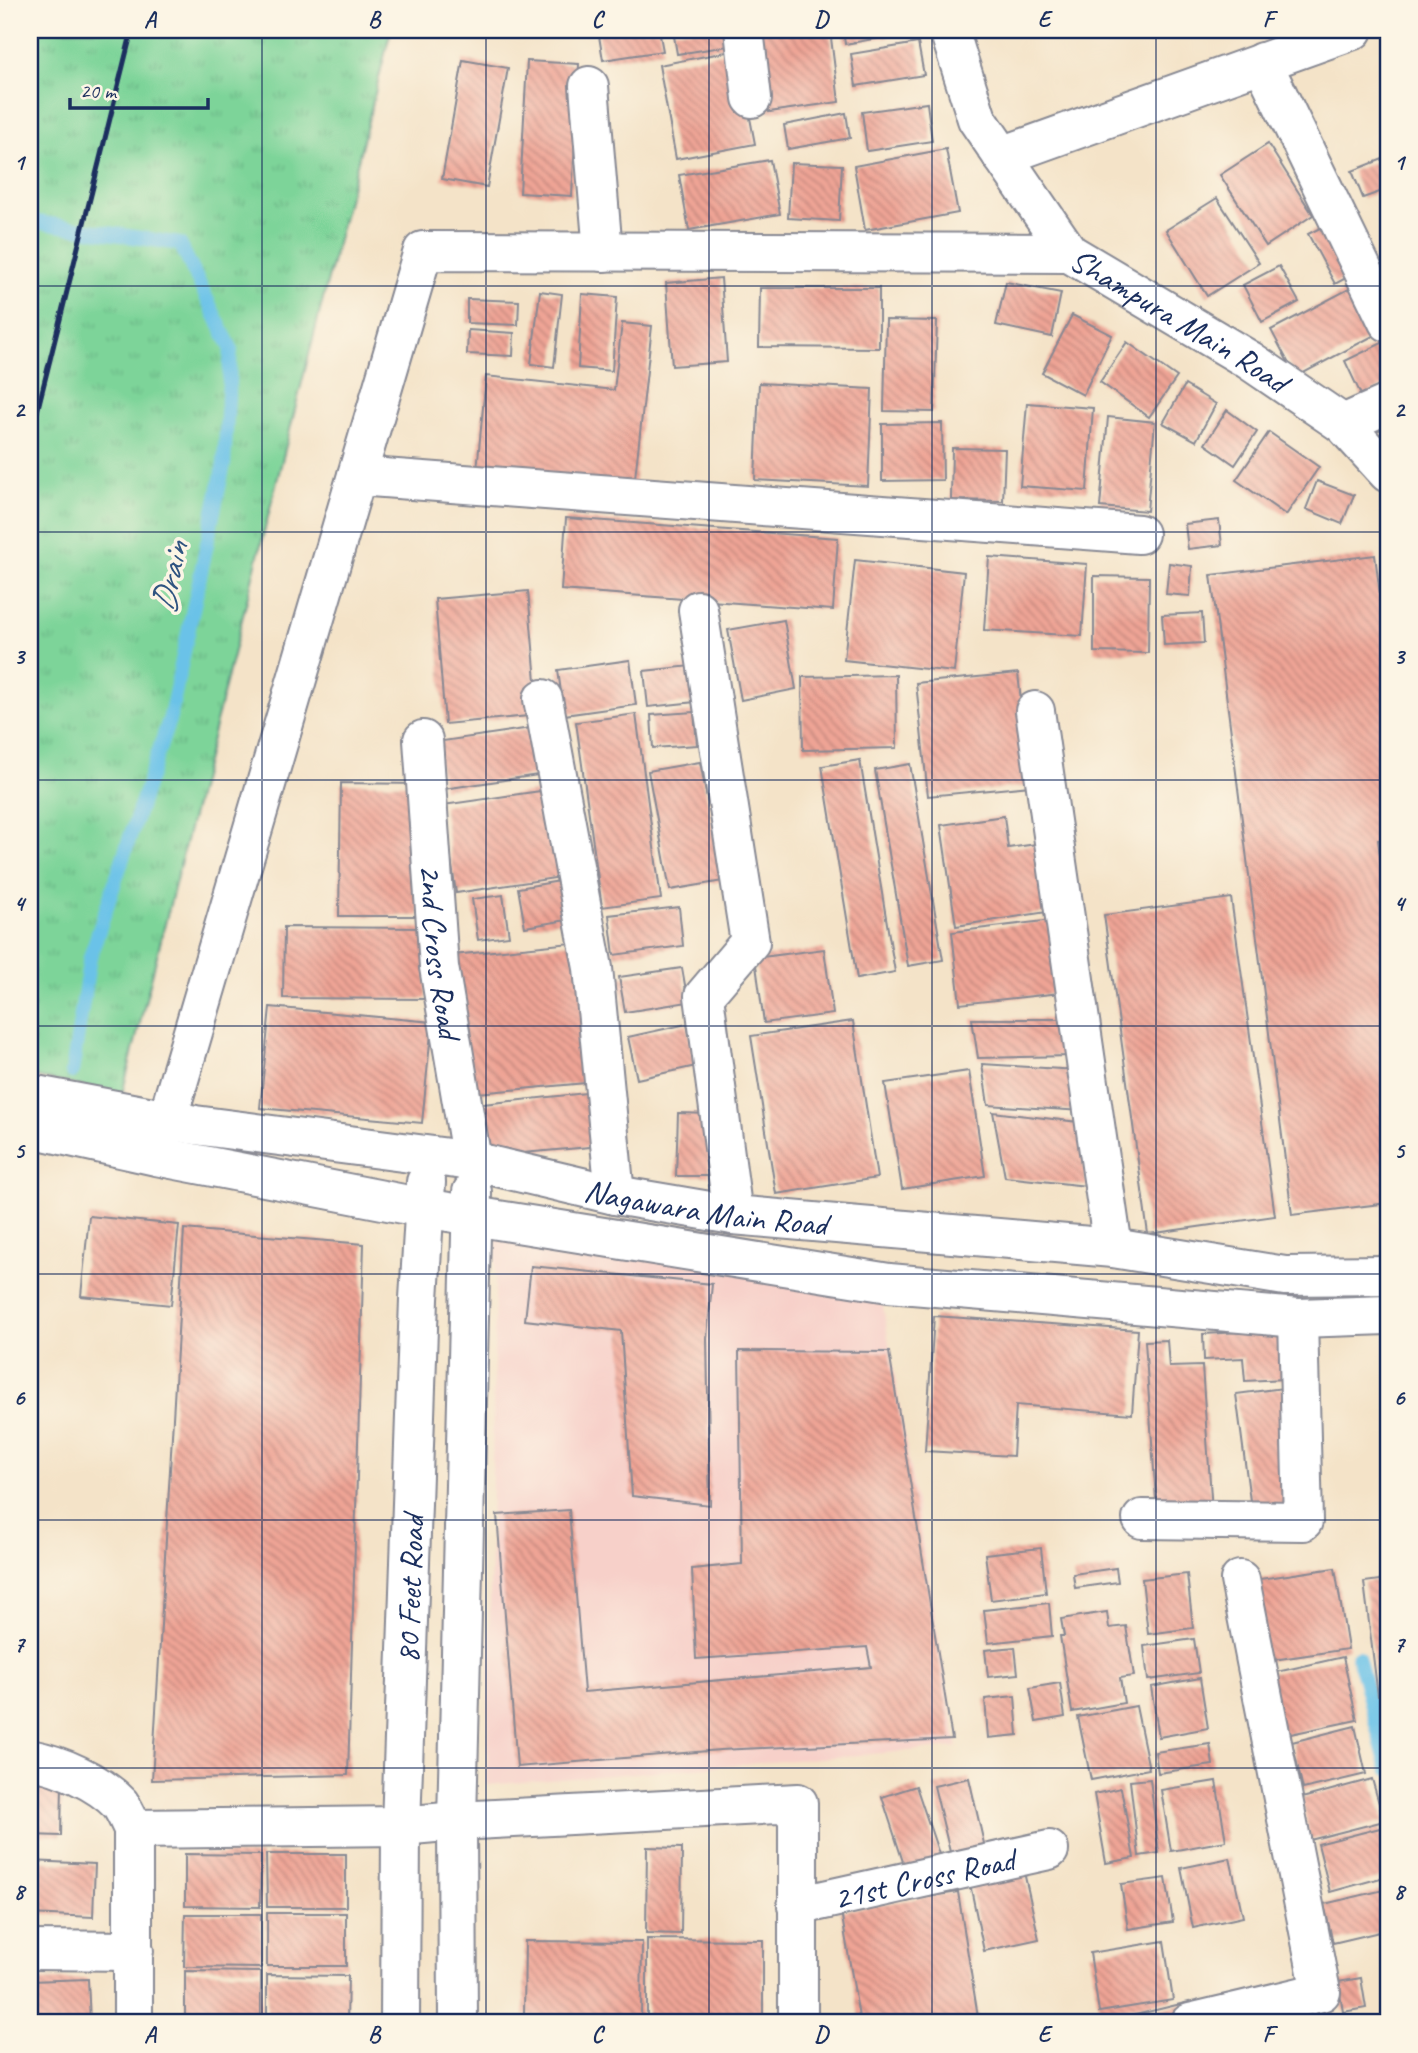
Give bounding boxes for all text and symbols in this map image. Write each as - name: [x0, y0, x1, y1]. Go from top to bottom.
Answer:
- text: A: [144, 5, 158, 34]
- text: B: [368, 5, 382, 34]
- text: C: [592, 5, 606, 34]
- text: D: [814, 5, 830, 34]
- text: E: [1038, 5, 1054, 34]
- text: F: [1263, 5, 1279, 34]
- scale bar: [70, 66, 208, 110]
- text: 20 m: [80, 78, 118, 104]
- text: 1: [14, 148, 27, 177]
- text: 1: [1394, 148, 1407, 177]
- street label: Shampura Main Road: [1062, 239, 1300, 405]
- text: 2: [14, 395, 27, 424]
- text: 2: [1394, 395, 1407, 424]
- water label: Drain: [140, 535, 200, 616]
- text: 3: [14, 642, 27, 671]
- text: 3: [1394, 642, 1407, 671]
- street label: 2nd Cross Road: [410, 863, 472, 1047]
- text: 4: [14, 889, 27, 918]
- text: 4: [1394, 889, 1407, 918]
- text: 5: [14, 1136, 26, 1165]
- text: 5: [1394, 1136, 1406, 1165]
- street label: Nagawara Main Road: [580, 1169, 834, 1246]
- text: 6: [14, 1383, 27, 1412]
- text: 6: [1394, 1383, 1407, 1412]
- street label: 80 Feet Road: [387, 1509, 434, 1664]
- text: 7: [14, 1630, 27, 1659]
- text: 7: [1394, 1630, 1407, 1659]
- street label: 21st Cross Road: [830, 1837, 1023, 1919]
- text: 8: [14, 1877, 27, 1906]
- text: 8: [1394, 1877, 1407, 1906]
- text: A: [144, 2020, 158, 2049]
- text: B: [368, 2020, 382, 2049]
- text: C: [592, 2020, 606, 2049]
- text: D: [814, 2020, 830, 2049]
- text: E: [1038, 2020, 1054, 2049]
- text: F: [1263, 2020, 1279, 2049]

